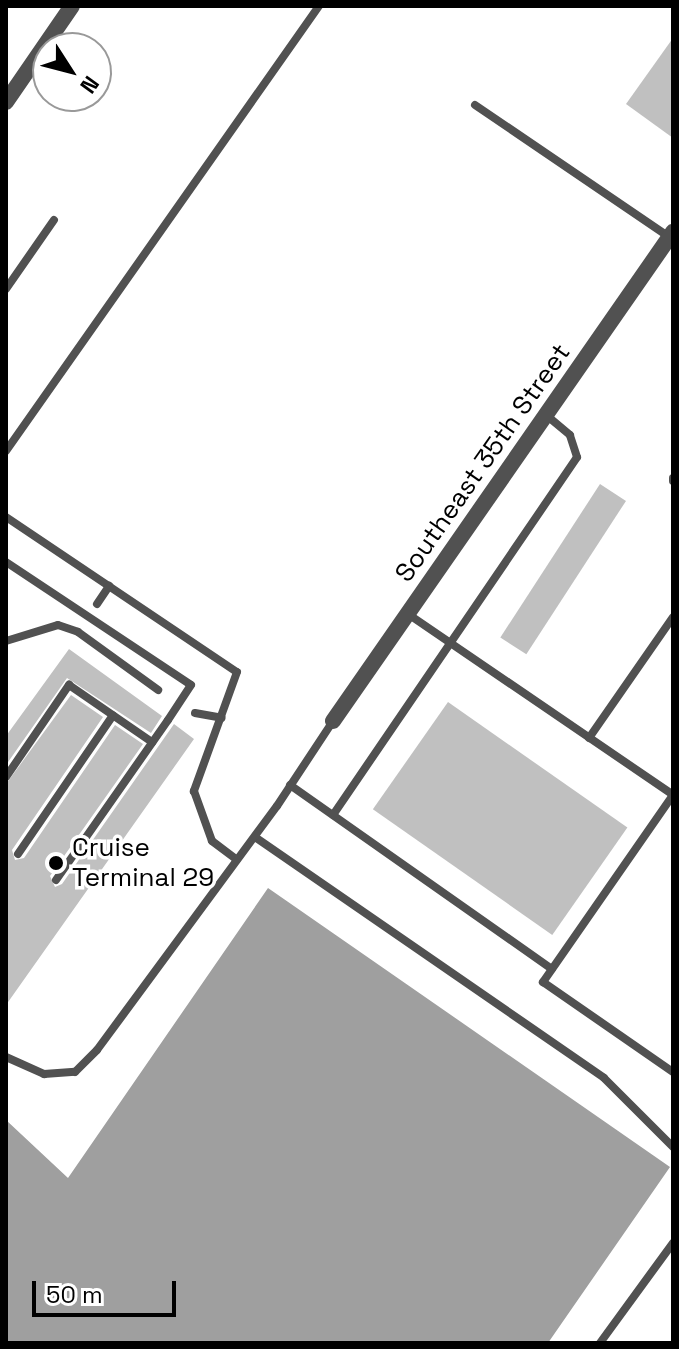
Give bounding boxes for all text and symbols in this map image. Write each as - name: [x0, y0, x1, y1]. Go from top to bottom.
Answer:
- north arrow: [32, 32, 112, 112]
- text: N: [74, 71, 105, 99]
- street label: Southeast 35th Street: [389, 338, 577, 588]
- place label: Cruise Terminal 29: [72, 832, 214, 894]
- marker: Cruise Terminal 29: [47, 854, 65, 872]
- scale bar: [36, 1265, 180, 1315]
- text: 50 m: [46, 1279, 103, 1310]

